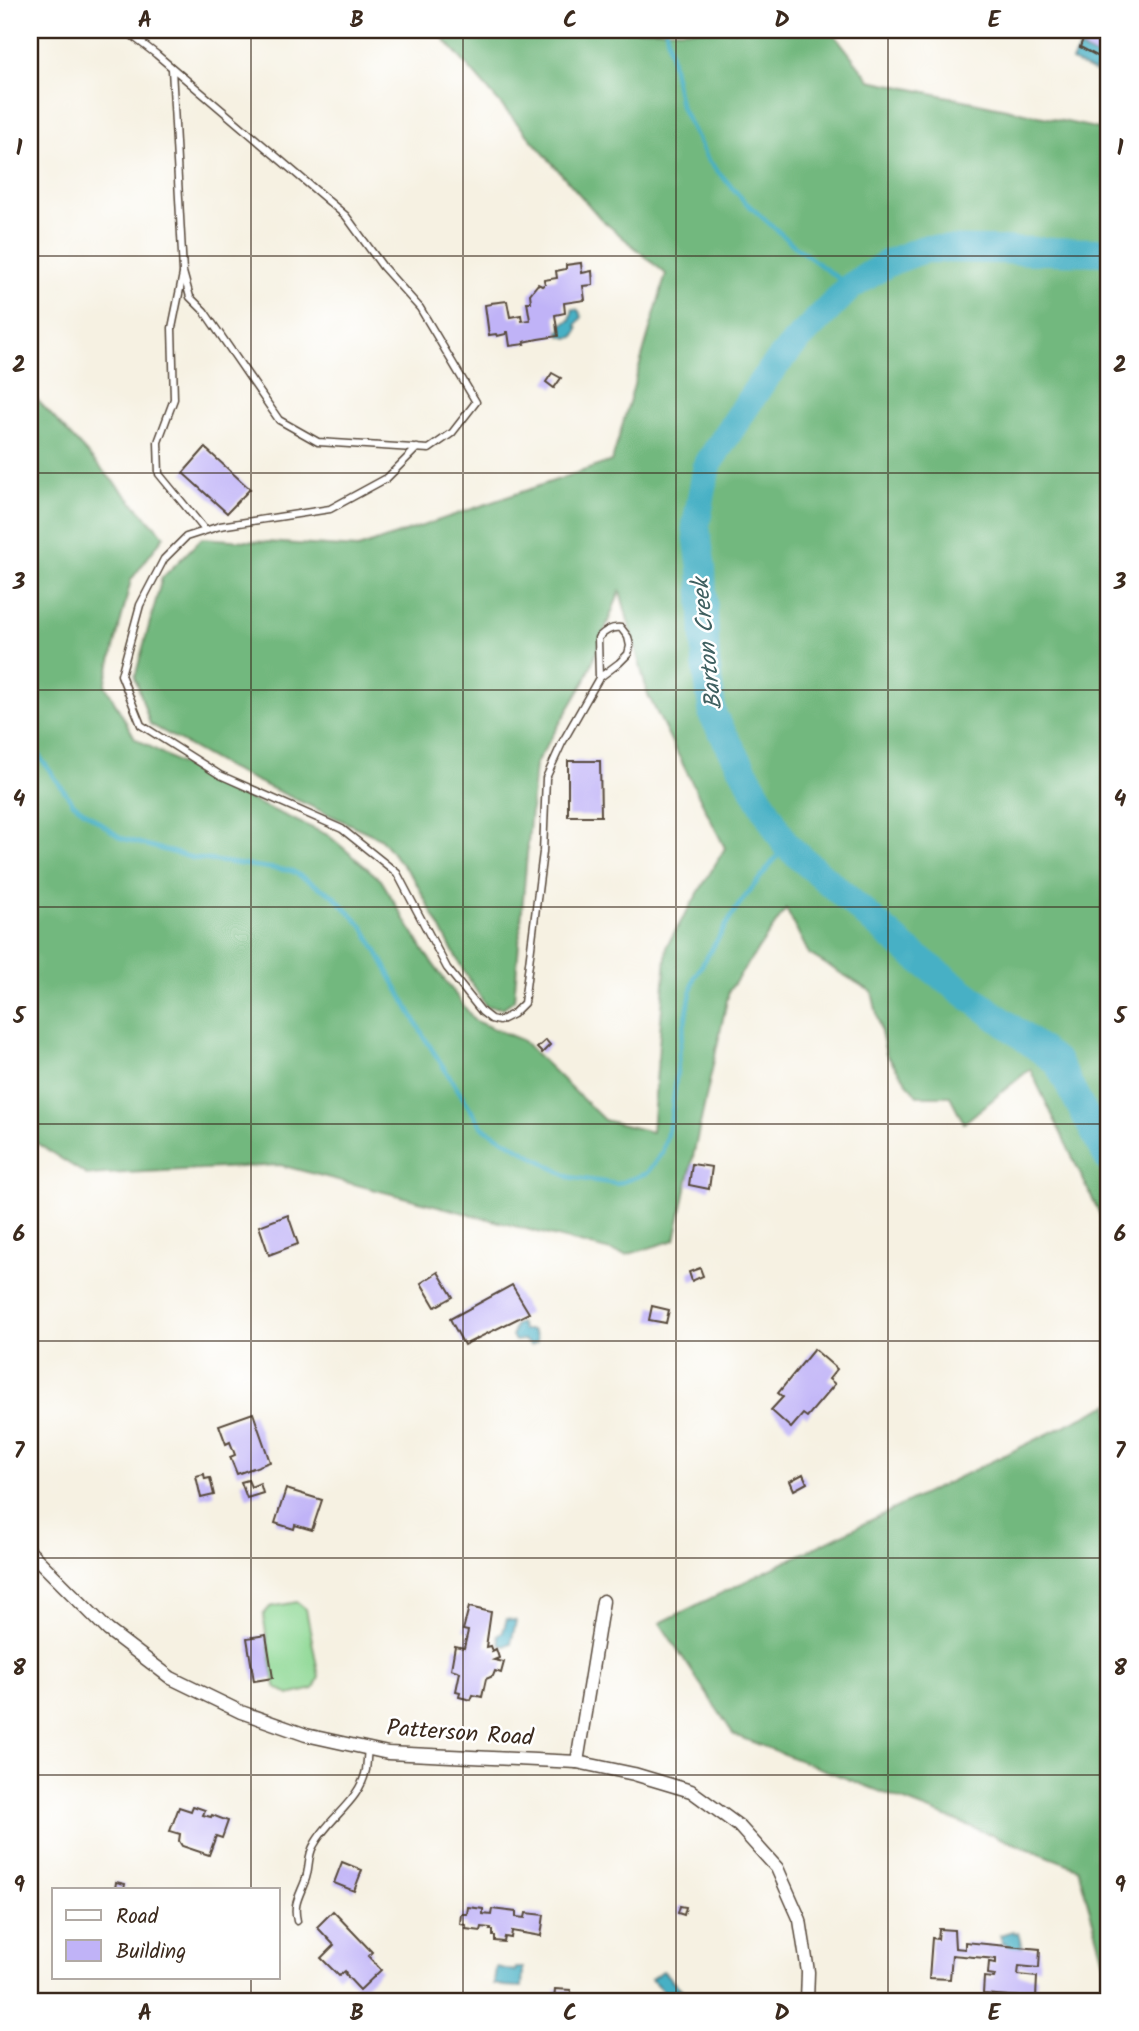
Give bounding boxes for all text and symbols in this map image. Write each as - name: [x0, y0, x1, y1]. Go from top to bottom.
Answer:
- text: A: [138, 3, 152, 39]
- text: B: [350, 3, 364, 39]
- text: C: [563, 3, 577, 39]
- text: D: [774, 3, 790, 39]
- text: E: [988, 3, 1002, 39]
- text: 1: [16, 131, 23, 167]
- text: 1: [1117, 131, 1124, 167]
- text: 2: [12, 348, 26, 384]
- text: 2: [1113, 348, 1127, 384]
- text: 3: [12, 565, 26, 601]
- text: 3: [1113, 565, 1127, 601]
- water label: Barton Creek: [681, 572, 734, 712]
- text: 4: [13, 782, 26, 818]
- text: 4: [1114, 782, 1127, 818]
- text: 5: [12, 999, 27, 1035]
- text: 5: [1113, 999, 1128, 1035]
- text: 6: [13, 1217, 25, 1253]
- text: 6: [1114, 1217, 1126, 1253]
- text: 7: [14, 1434, 26, 1470]
- text: 7: [1115, 1434, 1127, 1470]
- text: 8: [12, 1651, 26, 1687]
- text: 8: [1113, 1651, 1127, 1687]
- street label: Patterson Road: [385, 1711, 535, 1757]
- text: 9: [13, 1868, 25, 1904]
- text: 9: [1114, 1868, 1126, 1904]
- legend: [52, 1888, 280, 1979]
- text: Road: [116, 1901, 159, 1934]
- text: Building: [116, 1936, 186, 1969]
- text: A: [138, 1996, 152, 2031]
- text: B: [350, 1996, 364, 2031]
- text: C: [563, 1996, 577, 2031]
- text: D: [774, 1996, 790, 2031]
- text: E: [988, 1996, 1002, 2031]

